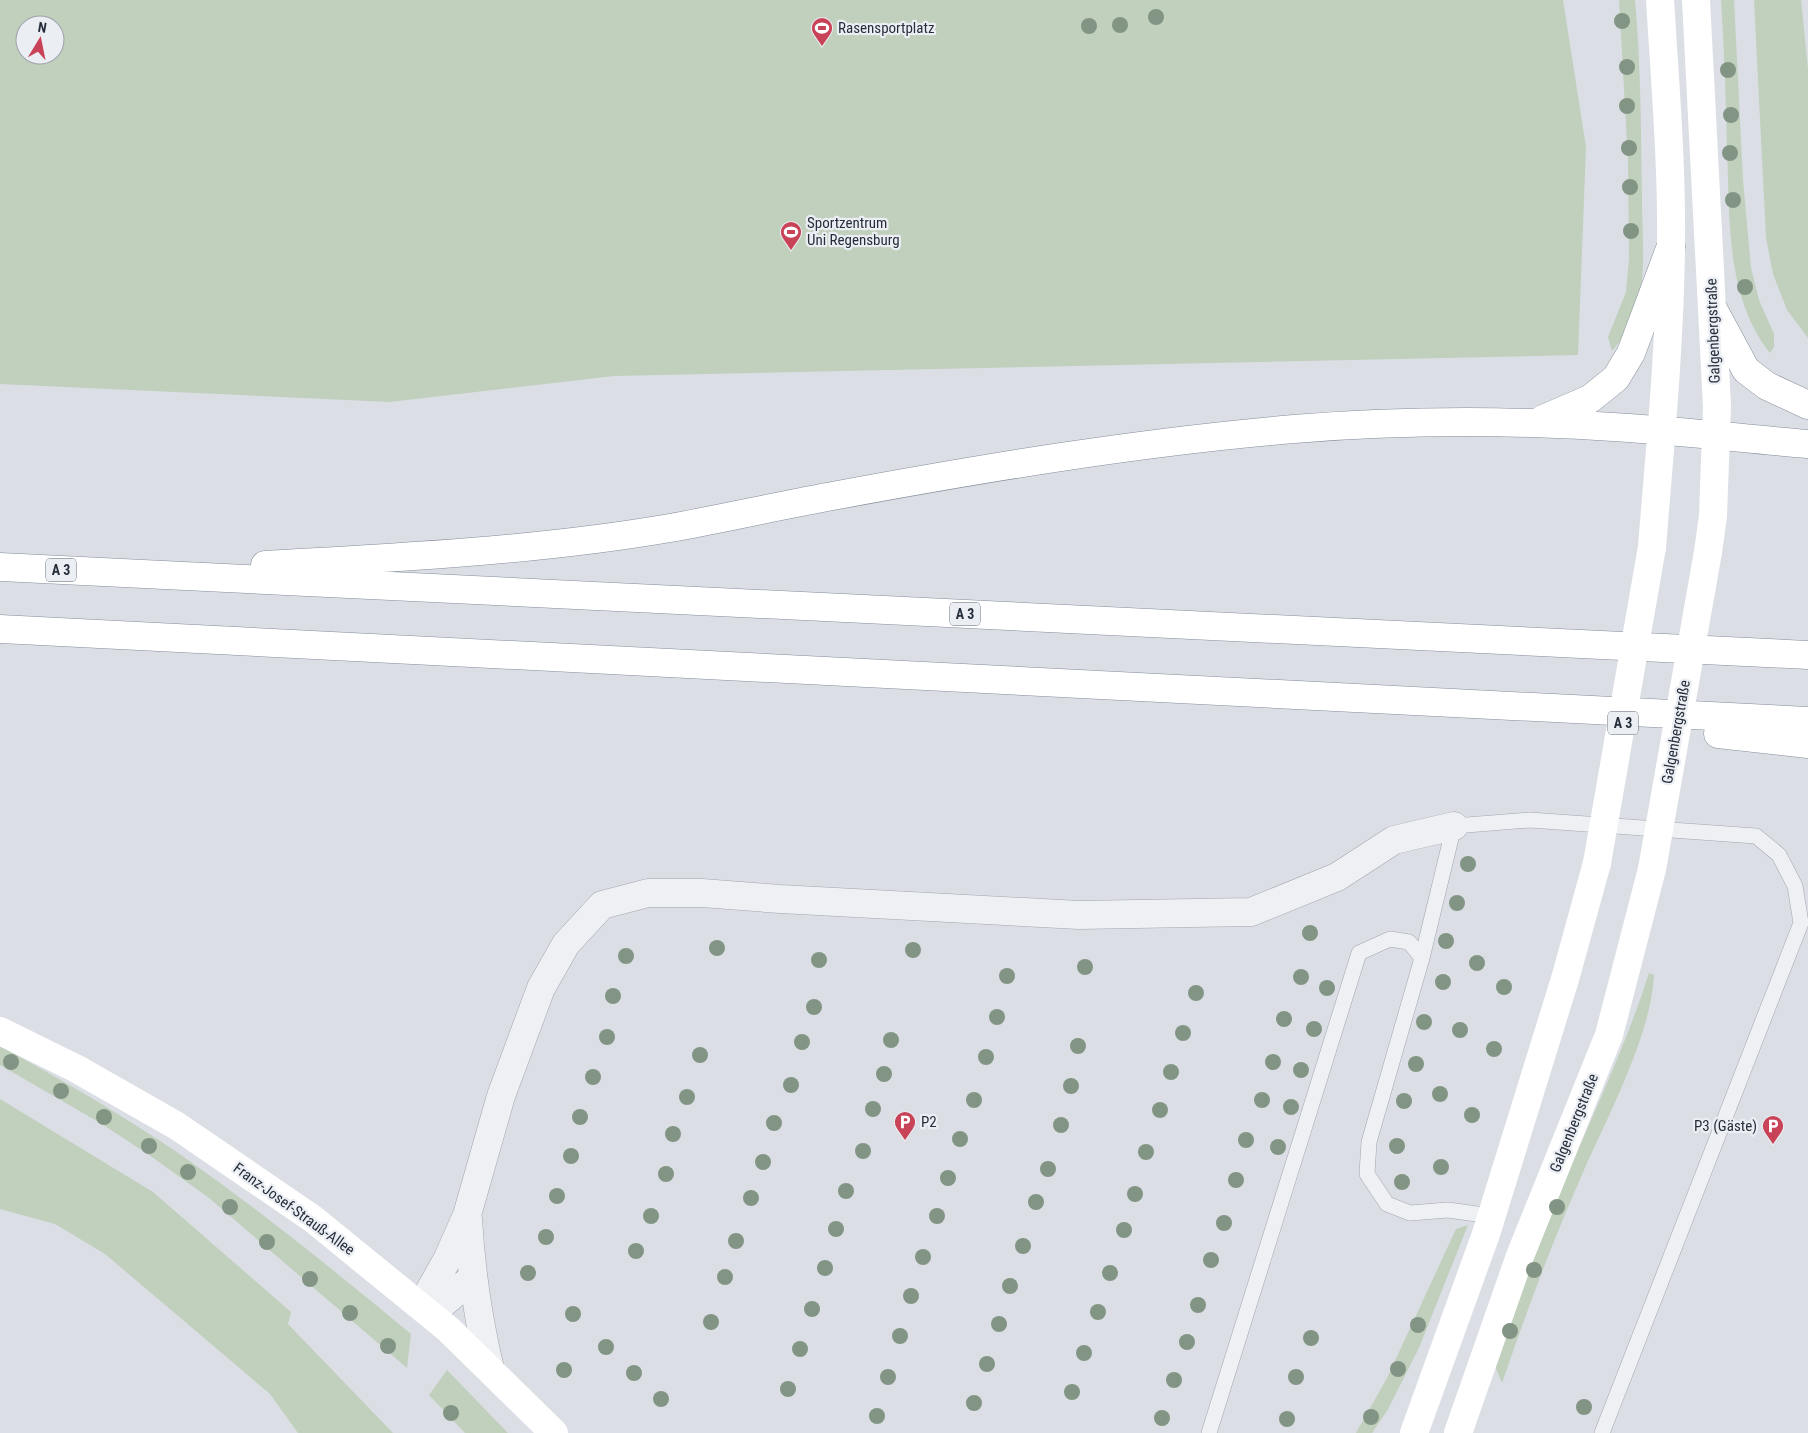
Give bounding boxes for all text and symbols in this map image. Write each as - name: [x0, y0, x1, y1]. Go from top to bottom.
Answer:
- north arrow: [15, 15, 65, 65]
- sports icon: Rasensportplatz: [810, 16, 834, 47]
- text: N: [37, 19, 48, 36]
- place label: Rasensportplatz: [838, 19, 934, 37]
- place label: Sportzentrum Uni Regensburg: [807, 214, 900, 249]
- sports icon: Sportzentrum Uni Regensburg: [779, 220, 803, 251]
- street label: Galgenbergstraße: [1702, 278, 1724, 384]
- road number: A 3: [46, 558, 76, 582]
- road number: A 3: [950, 602, 980, 626]
- street label: Galgenbergstraße: [1658, 679, 1694, 785]
- road number: A 3: [1608, 711, 1638, 734]
- street label: Galgenbergstraße: [1546, 1071, 1602, 1175]
- parking icon: P2: [893, 1110, 917, 1141]
- place label: P2: [921, 1113, 937, 1131]
- parking icon: P3 (Gäste): [1761, 1114, 1785, 1145]
- place label: P3 (Gäste): [1694, 1117, 1757, 1135]
- street label: Franz-Josef-Strauß-Allee: [230, 1159, 358, 1259]

